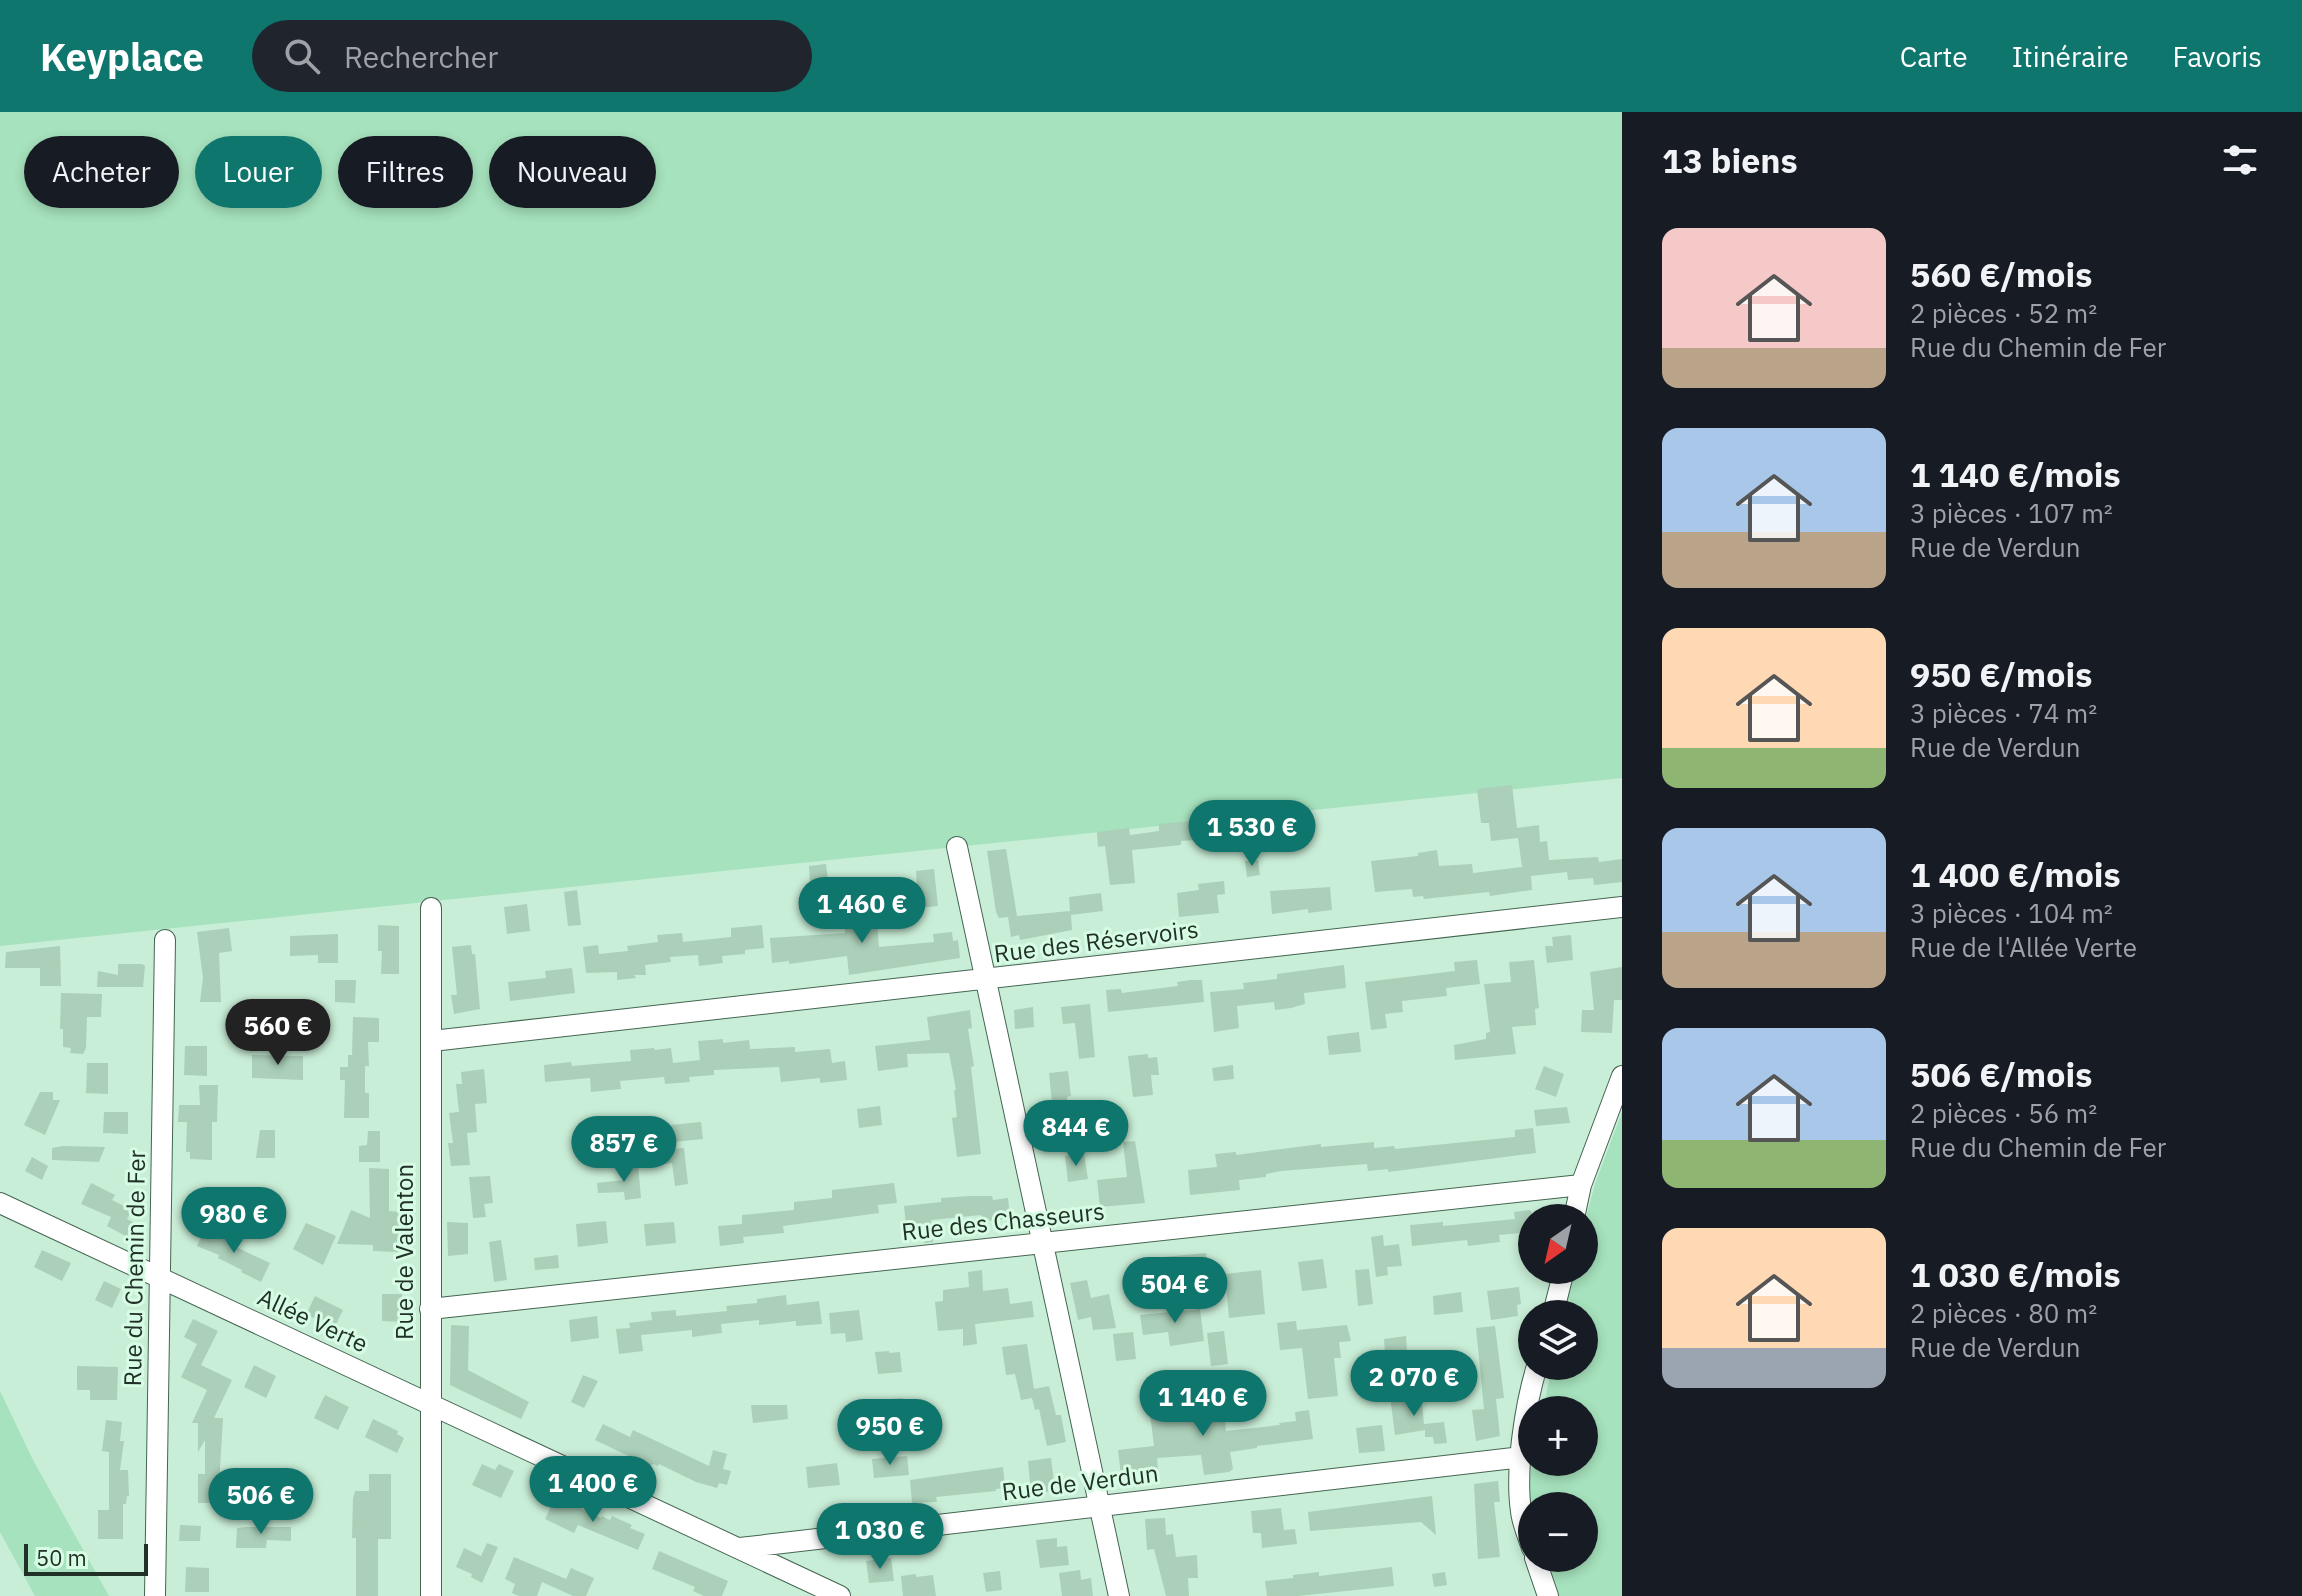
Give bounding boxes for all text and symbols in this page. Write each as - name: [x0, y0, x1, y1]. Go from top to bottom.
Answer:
- search box: [252, 20, 812, 92]
- text: Keyplace: [40, 32, 204, 81]
- icon: search: [280, 34, 324, 78]
- text: Rechercher: [344, 37, 498, 76]
- text: Carte: [1900, 38, 1968, 75]
- text: Itinéraire: [2012, 38, 2129, 75]
- text: Favoris: [2173, 38, 2262, 75]
- chip: Acheter: [24, 136, 179, 208]
- chip: Louer: [195, 136, 322, 208]
- chip: Filtres: [338, 136, 473, 208]
- chip: Nouveau: [489, 136, 656, 208]
- text: 13 biens: [1662, 138, 1798, 182]
- icon: filters: [2218, 138, 2262, 182]
- text: 560 €/mois: [1910, 252, 2092, 296]
- icon: home: [1726, 260, 1822, 356]
- text: 2 pièces · 52 m²: [1910, 296, 2097, 330]
- text: Rue du Chemin de Fer: [1910, 330, 2166, 364]
- text: 1 140 €/mois: [1910, 452, 2121, 496]
- icon: home: [1726, 460, 1822, 556]
- text: 3 pièces · 107 m²: [1910, 496, 2113, 530]
- text: Rue de Verdun: [1910, 530, 2081, 564]
- text: 950 €/mois: [1910, 652, 2092, 696]
- icon: home: [1726, 660, 1822, 756]
- text: 3 pièces · 74 m²: [1910, 696, 2097, 730]
- text: Rue de Verdun: [1910, 730, 2081, 764]
- pin: 1 530 €: [1178, 800, 1326, 868]
- text: 1 530 €: [1207, 809, 1297, 843]
- text: 1 400 €/mois: [1910, 852, 2121, 896]
- icon: home: [1726, 860, 1822, 956]
- pin: 1 460 €: [788, 877, 936, 945]
- text: 1 460 €: [817, 886, 907, 920]
- text: 3 pièces · 104 m²: [1910, 896, 2113, 930]
- street label: Rue des Réservoirs: [992, 913, 1200, 969]
- text: Rue de l'Allée Verte: [1910, 930, 2137, 964]
- pin: 560 €: [222, 999, 334, 1067]
- text: 560 €: [243, 1008, 313, 1042]
- text: 506 €/mois: [1910, 1052, 2092, 1096]
- icon: home: [1726, 1060, 1822, 1156]
- text: 2 pièces · 56 m²: [1910, 1096, 2097, 1130]
- pin: 844 €: [1020, 1100, 1132, 1168]
- text: 844 €: [1041, 1109, 1111, 1143]
- pin: 857 €: [568, 1116, 680, 1184]
- text: 857 €: [589, 1125, 659, 1159]
- text: Rue du Chemin de Fer: [1910, 1130, 2166, 1164]
- street label: Rue du Chemin de Fer: [116, 1149, 152, 1387]
- street label: Rue de Valenton: [388, 1164, 420, 1340]
- pin: 980 €: [178, 1187, 290, 1255]
- street label: Rue des Chasseurs: [900, 1194, 1106, 1248]
- text: 980 €: [199, 1196, 269, 1230]
- north arrow: [1518, 1204, 1598, 1284]
- map controls: [1518, 1204, 1598, 1572]
- text: 1 030 €/mois: [1910, 1252, 2121, 1296]
- pin: 504 €: [1119, 1257, 1231, 1325]
- icon: home: [1726, 1260, 1822, 1356]
- text: 504 €: [1140, 1266, 1210, 1300]
- street label: Allée Verte: [253, 1281, 373, 1359]
- text: 2 pièces · 80 m²: [1910, 1296, 2097, 1330]
- button: layers: [1518, 1300, 1598, 1380]
- text: Rue de Verdun: [1910, 1330, 2081, 1364]
- pin: 2 070 €: [1340, 1350, 1488, 1418]
- text: 2 070 €: [1369, 1359, 1459, 1393]
- pin: 1 140 €: [1129, 1370, 1277, 1438]
- text: 1 140 €: [1158, 1379, 1248, 1413]
- button: +: [1518, 1396, 1598, 1476]
- pin: 950 €: [834, 1399, 946, 1467]
- text: 950 €: [855, 1408, 925, 1442]
- pin: 1 400 €: [519, 1456, 667, 1524]
- street label: Rue de Verdun: [1000, 1457, 1160, 1507]
- text: 1 400 €: [548, 1465, 638, 1499]
- pin: 506 €: [205, 1468, 317, 1536]
- text: 506 €: [226, 1477, 296, 1511]
- button: −: [1518, 1492, 1598, 1572]
- pin: 1 030 €: [806, 1503, 954, 1571]
- text: 1 030 €: [835, 1512, 925, 1546]
- scale bar: [24, 1540, 148, 1576]
- text: 50 m: [36, 1543, 87, 1572]

